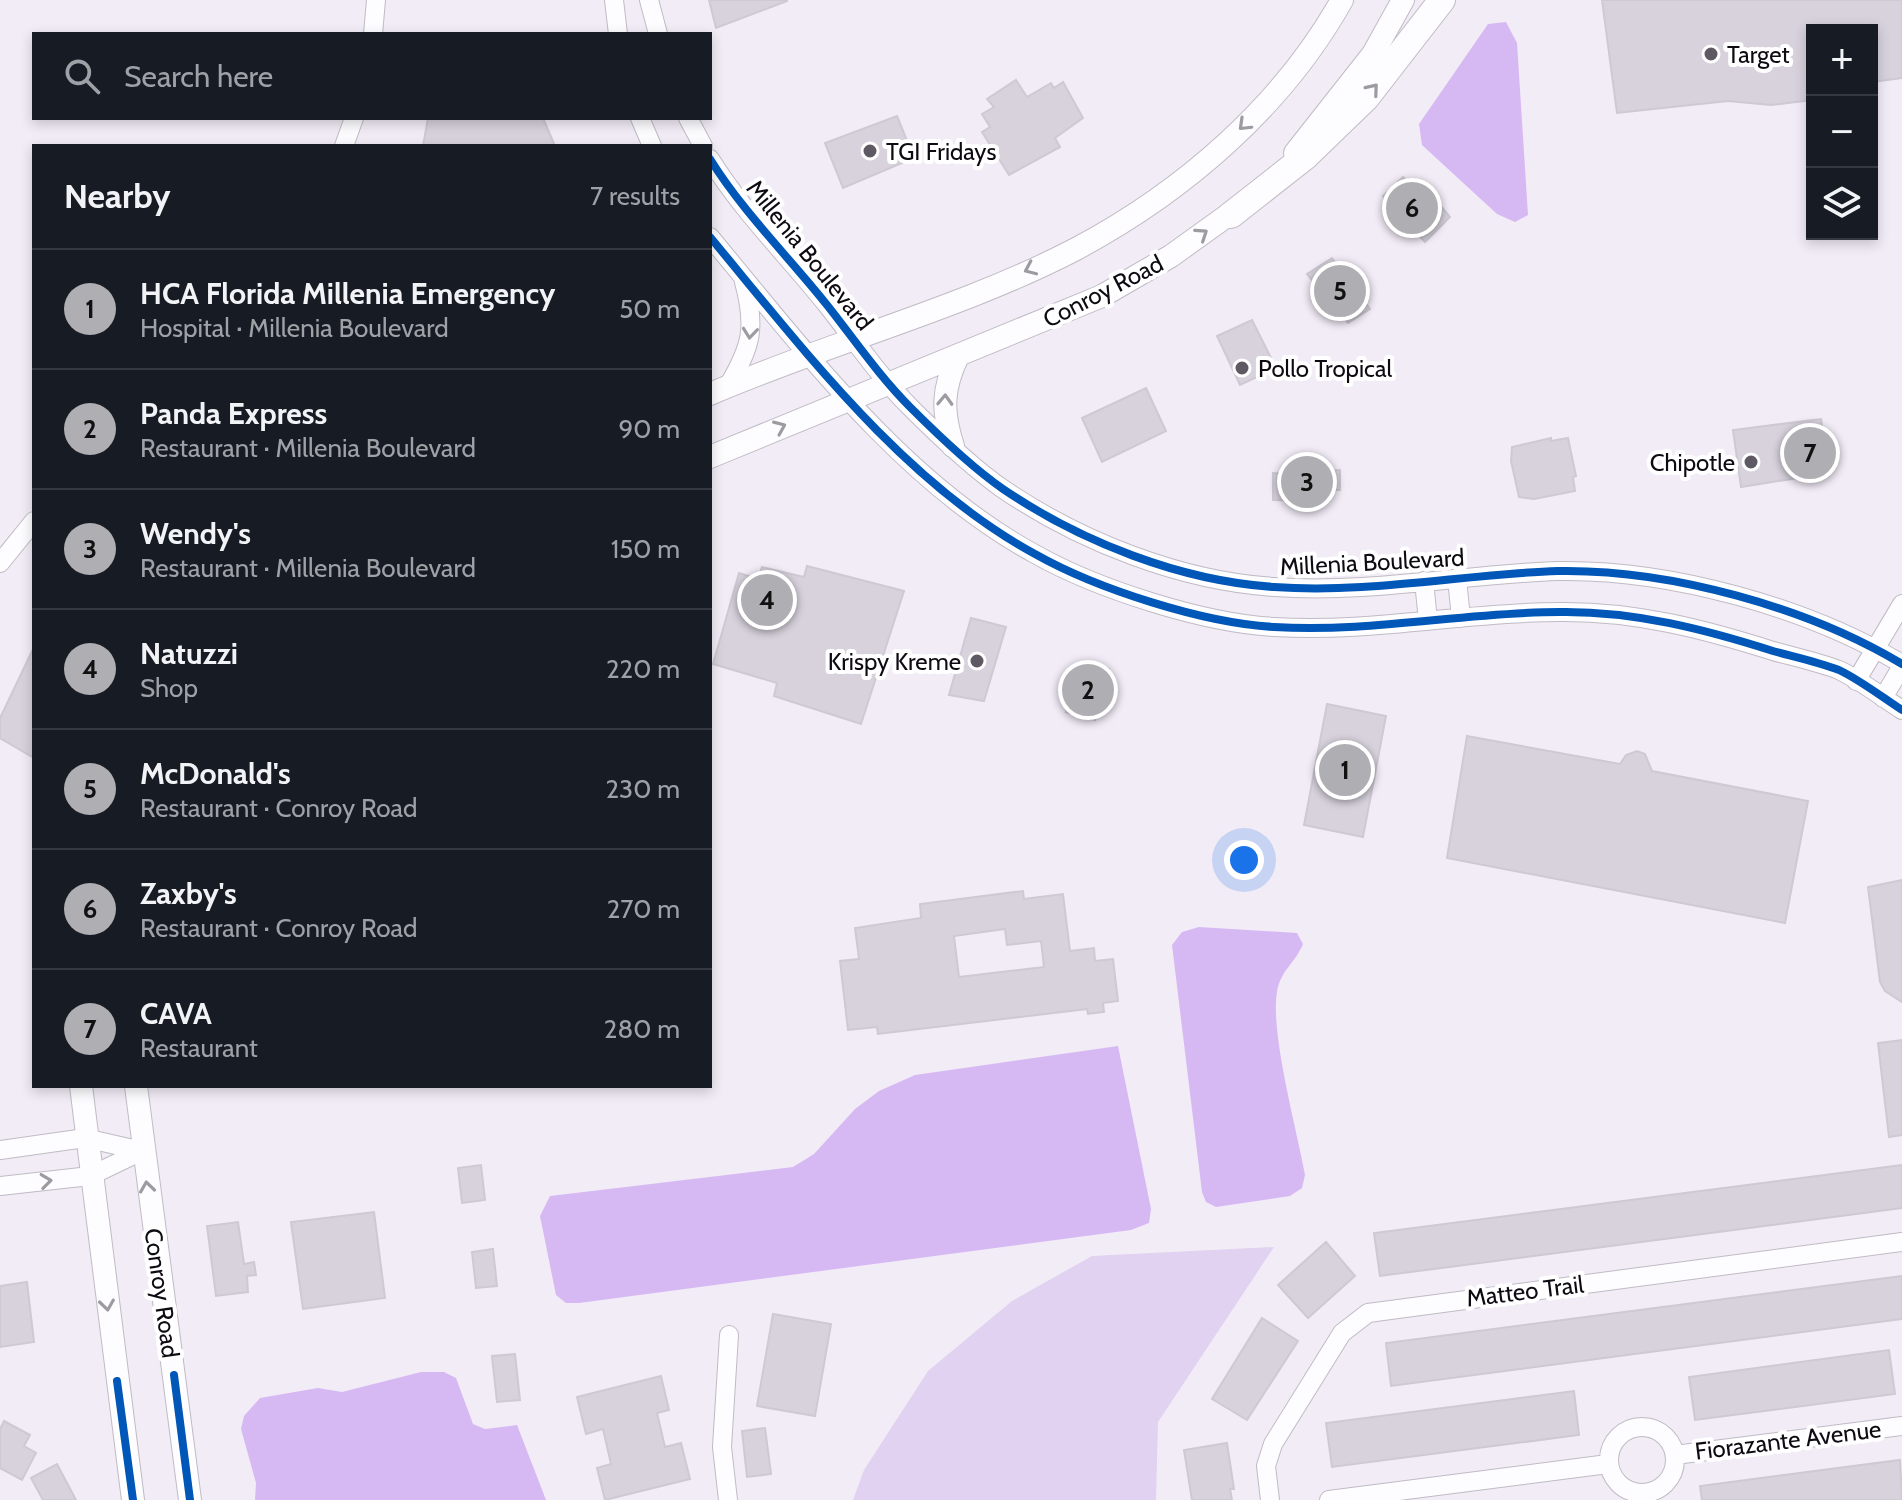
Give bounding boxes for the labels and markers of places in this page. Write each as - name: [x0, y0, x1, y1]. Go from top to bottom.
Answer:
- place label: Target: [1727, 40, 1790, 69]
- marker: Target: [1702, 45, 1720, 63]
- place label: TGI Fridays: [886, 137, 996, 166]
- marker: TGI Fridays: [861, 142, 879, 160]
- pin: 6: [1386, 178, 1438, 238]
- pin: 5: [1314, 261, 1366, 321]
- place label: Pollo Tropical: [1258, 354, 1392, 383]
- marker: Pollo Tropical: [1233, 359, 1251, 377]
- pin: 7: [1784, 423, 1836, 483]
- place label: Chipotle: [1650, 448, 1735, 477]
- pin: 3: [1281, 452, 1333, 512]
- marker: Chipotle: [1742, 453, 1760, 471]
- pin: 4: [741, 570, 793, 630]
- place label: Krispy Kreme: [828, 647, 961, 676]
- marker: Krispy Kreme: [968, 652, 986, 670]
- pin: 2: [1062, 660, 1114, 720]
- pin: 1: [1319, 740, 1371, 800]

